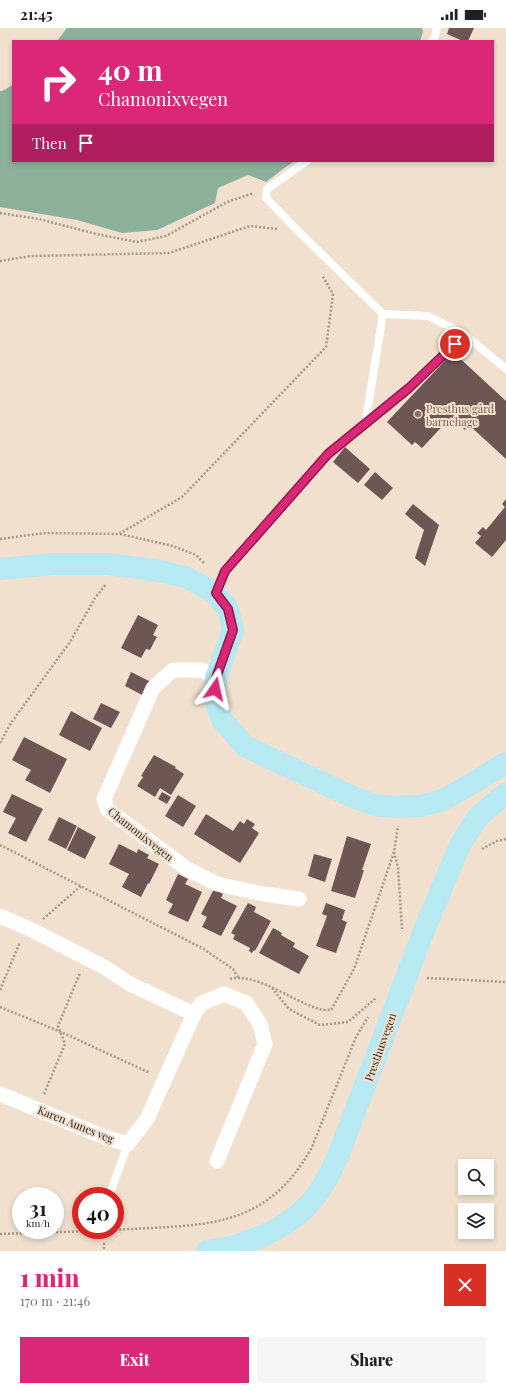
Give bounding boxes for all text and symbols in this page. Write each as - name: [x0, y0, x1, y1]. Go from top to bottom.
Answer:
- text: 21:45: [20, 4, 53, 24]
- text: 40 m: [98, 51, 163, 88]
- icon: right: [32, 56, 84, 108]
- text: Chamonixvegen: [98, 87, 228, 111]
- icon: arrive: [75, 132, 97, 154]
- text: Then: [32, 133, 67, 153]
- pin: [438, 327, 472, 361]
- icon: arrive: [444, 333, 466, 355]
- place label: Presthus gård barnehage: [426, 401, 495, 429]
- marker: Presthus gård barnehage: [413, 409, 423, 419]
- position arrow: [194, 668, 236, 710]
- street label: Chamonixvegen: [105, 804, 177, 865]
- street label: Presthusvegen: [361, 1010, 399, 1083]
- street label: Karen Aunes veg: [36, 1102, 117, 1146]
- map controls: [458, 1159, 494, 1239]
- button: search: [458, 1159, 494, 1195]
- speed limit sign: 40: [72, 1187, 124, 1239]
- text: 31: [29, 1194, 47, 1221]
- button: layers: [458, 1203, 494, 1239]
- text: km/h: [26, 1216, 50, 1230]
- text: 1 min: [20, 1261, 79, 1293]
- button: close: [444, 1264, 486, 1306]
- text: 170 m · 21:46: [20, 1292, 90, 1309]
- button: Exit: [20, 1337, 249, 1383]
- button: Share: [257, 1337, 486, 1383]

